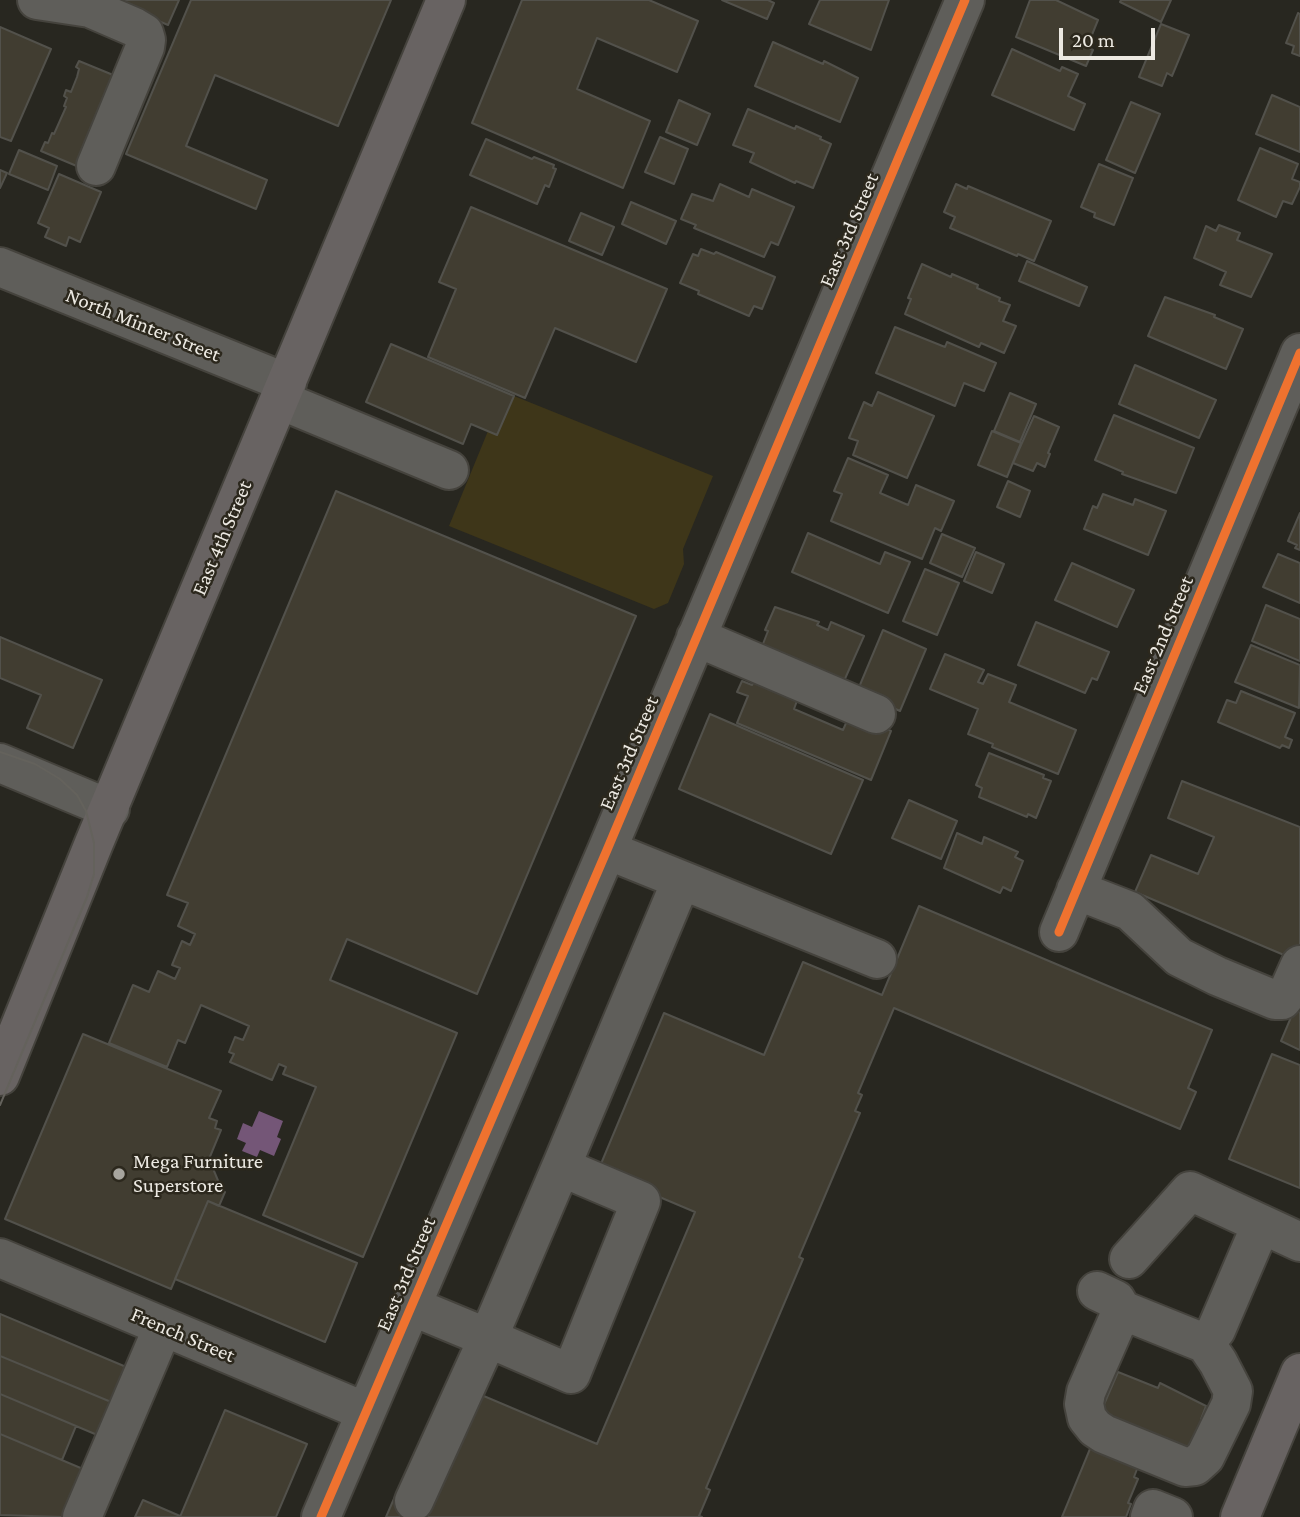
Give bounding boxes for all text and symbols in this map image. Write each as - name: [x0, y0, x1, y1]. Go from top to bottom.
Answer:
- scale bar: [1062, 14, 1158, 58]
- text: 20 m: [1072, 28, 1115, 52]
- street label: East 3rd Street: [814, 169, 884, 291]
- street label: North Minter Street: [62, 282, 224, 368]
- street label: East 4th Street: [186, 477, 258, 599]
- street label: East 2nd Street: [1127, 572, 1199, 698]
- street label: East 3rd Street: [594, 692, 664, 814]
- place label: Mega Furniture Superstore: [133, 1149, 263, 1199]
- marker: Mega Furniture Superstore: [111, 1166, 127, 1182]
- street label: East 3rd Street: [371, 1213, 441, 1335]
- street label: French Street: [127, 1302, 239, 1368]

